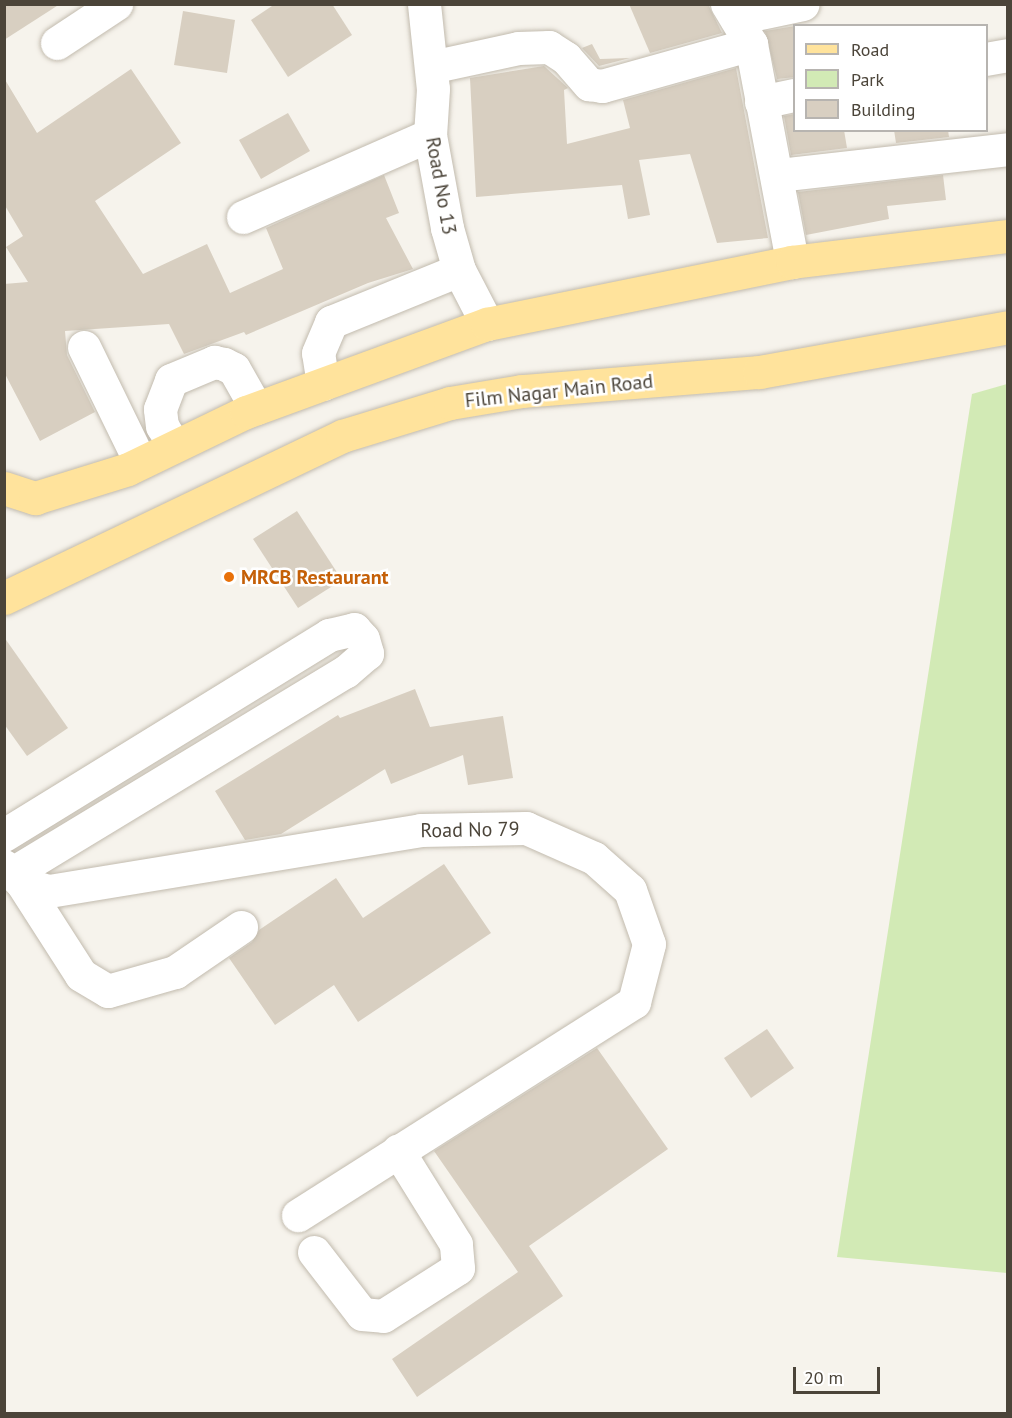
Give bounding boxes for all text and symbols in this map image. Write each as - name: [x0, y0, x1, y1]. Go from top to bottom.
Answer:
- legend: [793, 24, 988, 132]
- text: Road: [851, 38, 889, 61]
- text: Park: [851, 68, 884, 91]
- text: Building: [851, 98, 915, 121]
- street label: Road No 13: [421, 135, 461, 237]
- street label: Film Nagar Main Road: [464, 369, 654, 413]
- place label: MRCB Restaurant: [241, 565, 389, 589]
- marker: MRCB Restaurant: [222, 570, 236, 584]
- street label: Road No 79: [420, 817, 520, 843]
- scale bar: [796, 1355, 883, 1393]
- text: 20 m: [804, 1366, 843, 1389]

